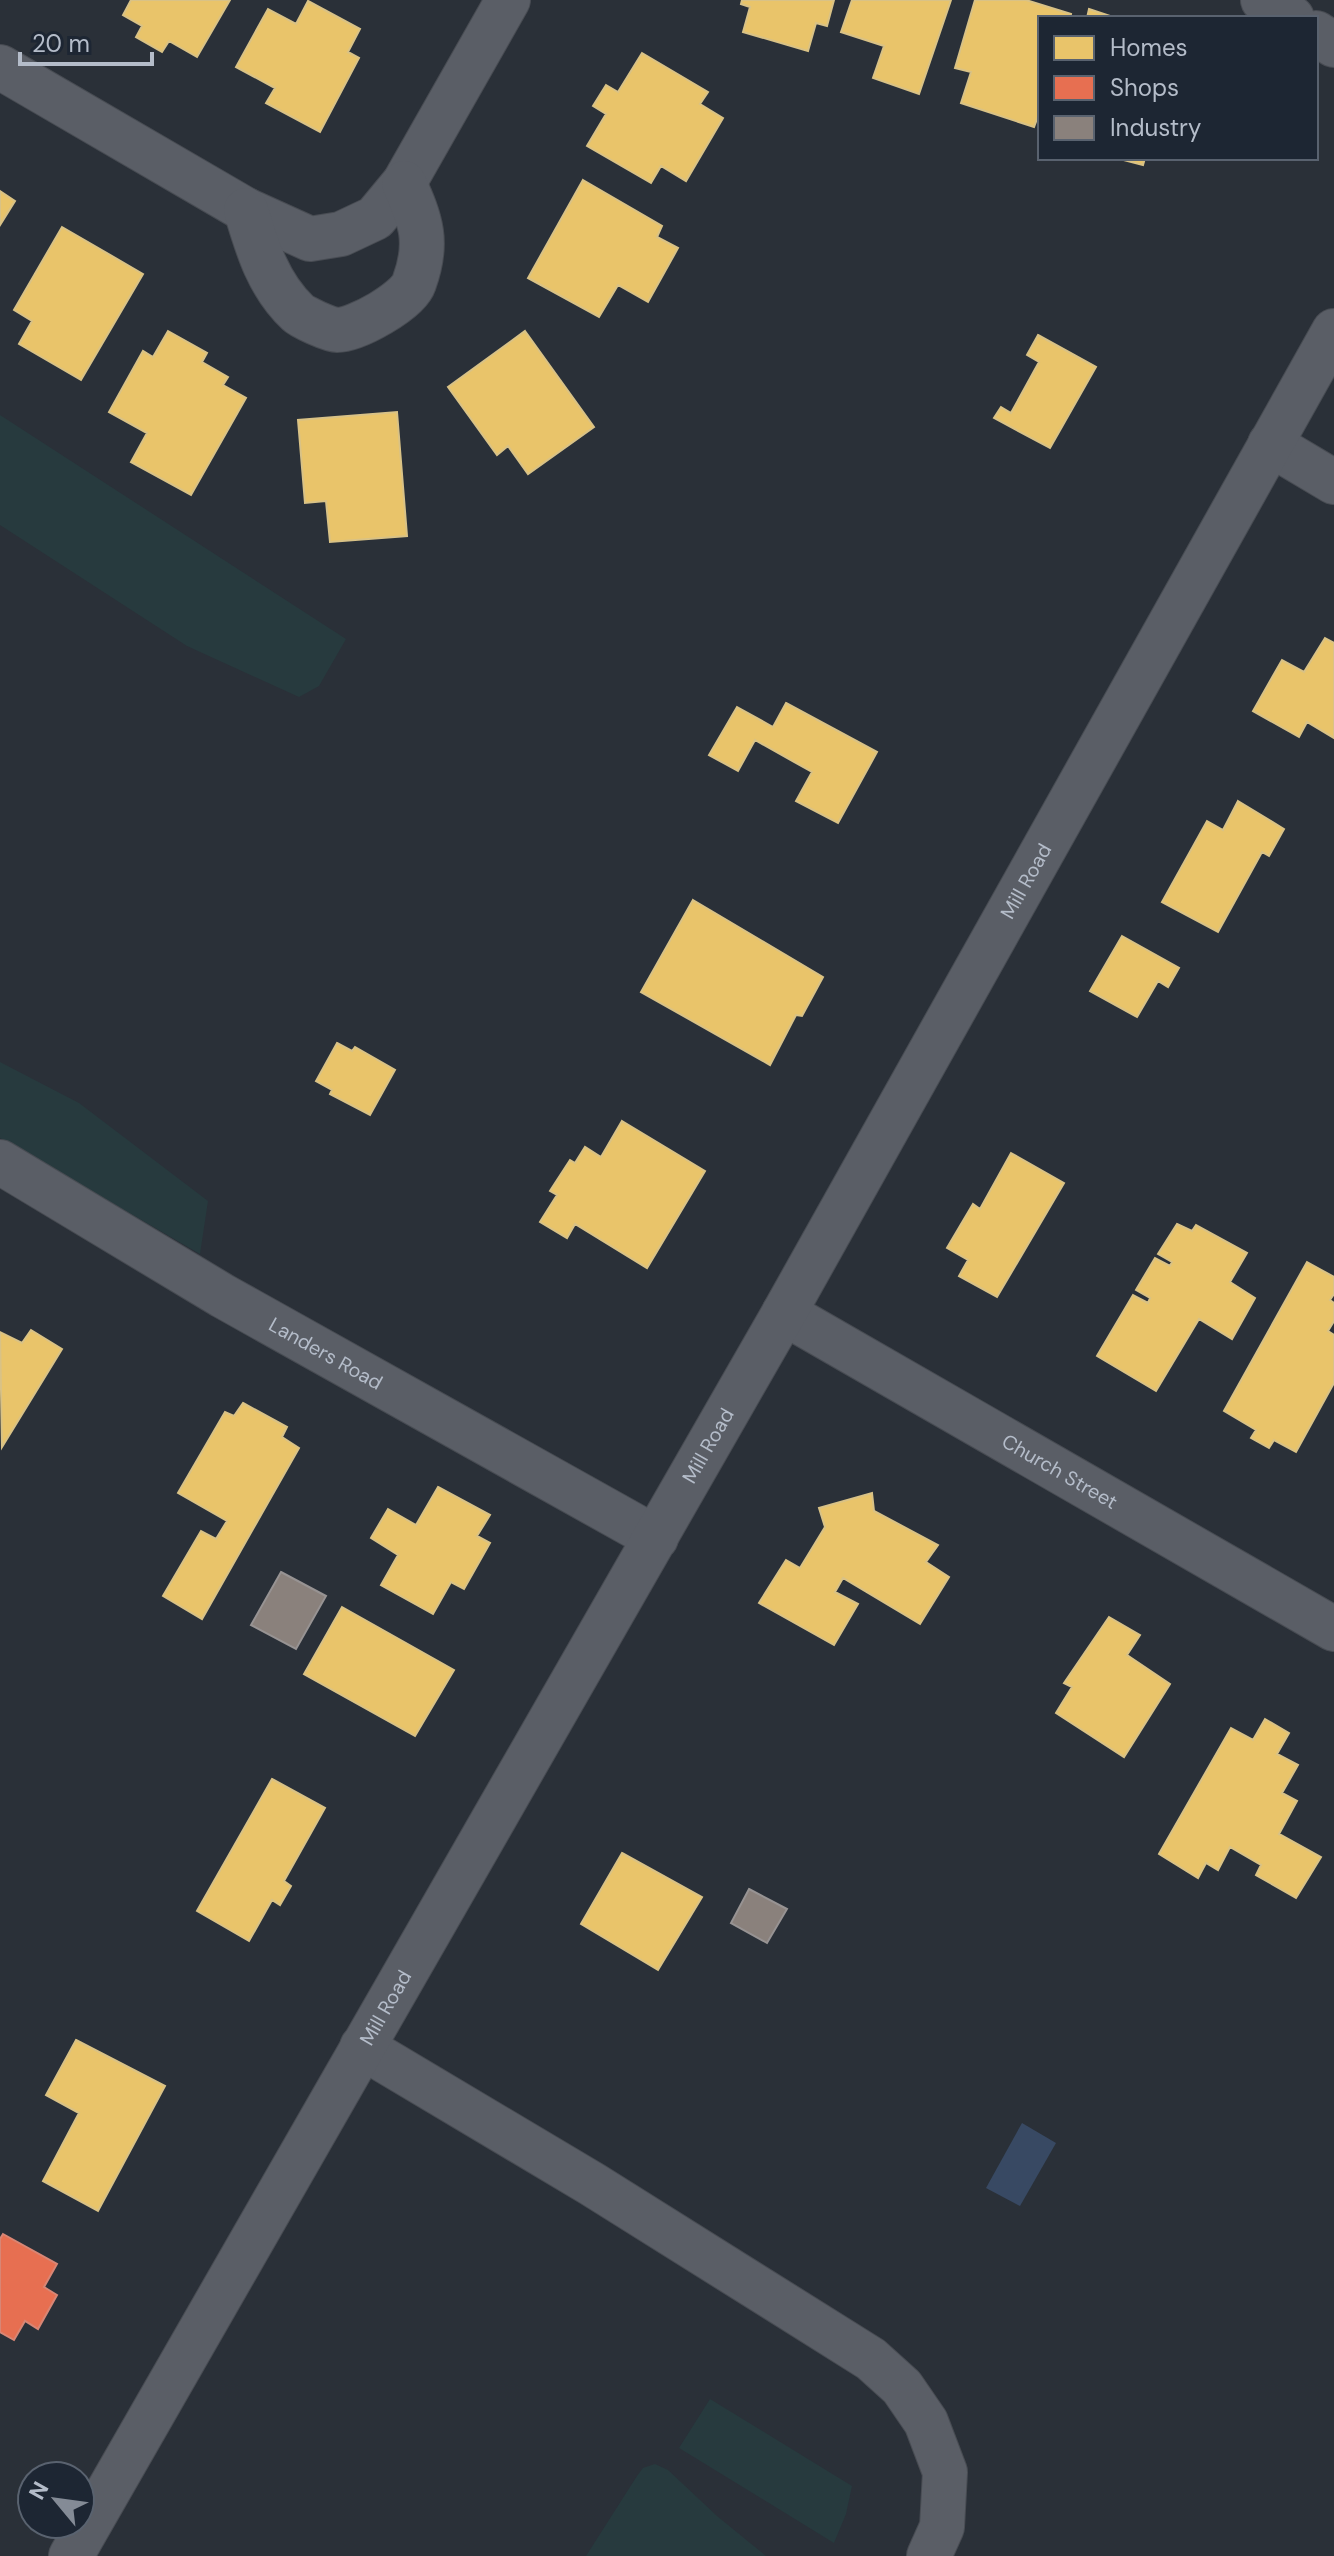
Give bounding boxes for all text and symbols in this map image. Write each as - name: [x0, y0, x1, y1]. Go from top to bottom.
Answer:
- scale bar: [20, 16, 152, 66]
- legend: [1038, 16, 1318, 160]
- text: 20 m: [32, 28, 90, 59]
- text: Homes: [1110, 32, 1188, 63]
- text: Shops: [1110, 72, 1179, 103]
- text: Industry: [1110, 112, 1201, 143]
- street label: Mill Road: [994, 839, 1057, 923]
- street label: Landers Road: [264, 1311, 387, 1396]
- street label: Mill Road: [676, 1403, 740, 1488]
- street label: Church Street: [997, 1428, 1122, 1515]
- street label: Mill Road: [354, 1966, 417, 2050]
- north arrow: [16, 2460, 96, 2540]
- text: N: [22, 2476, 56, 2505]

